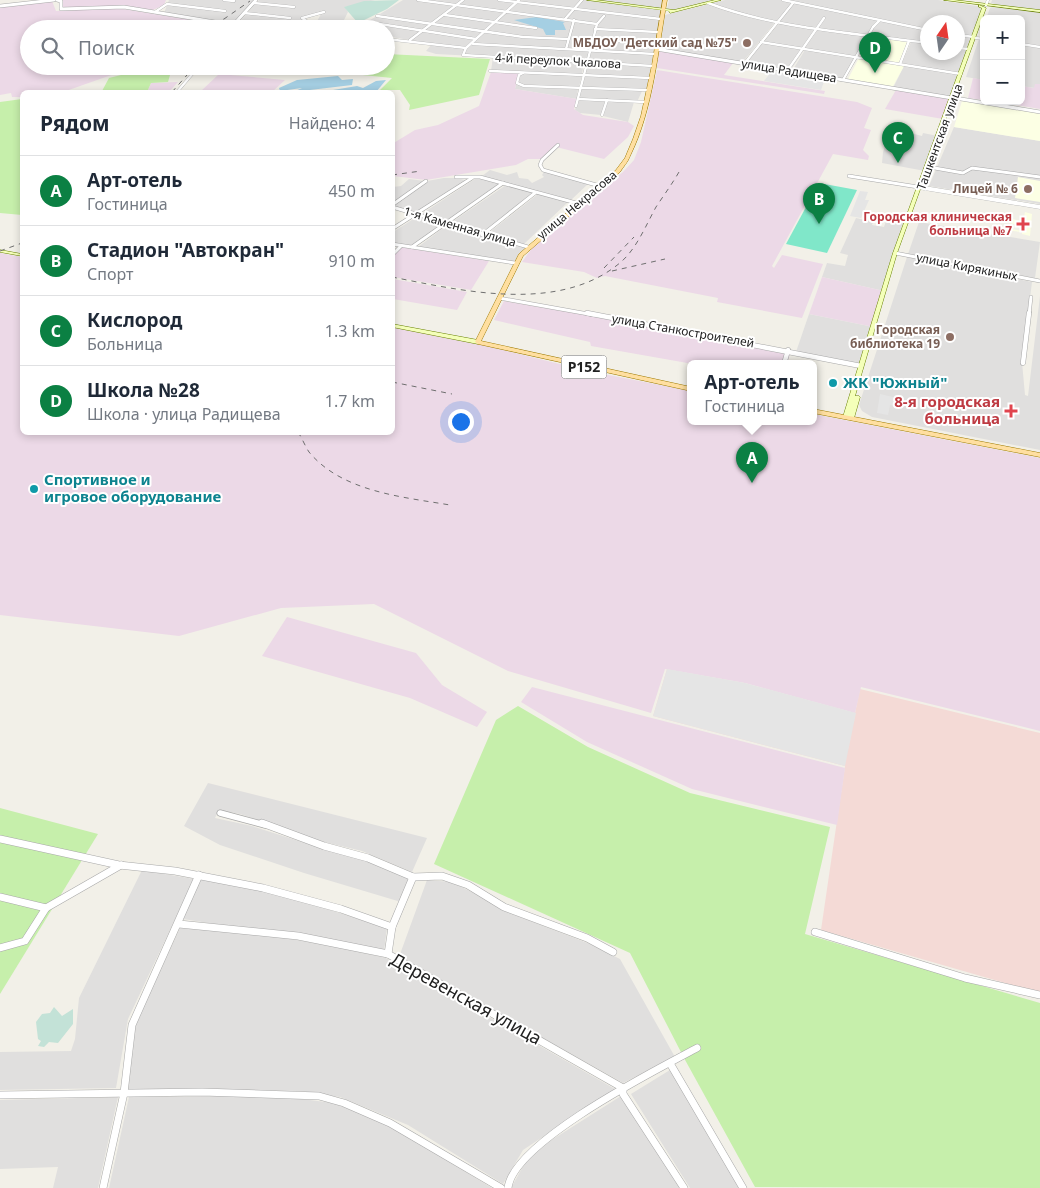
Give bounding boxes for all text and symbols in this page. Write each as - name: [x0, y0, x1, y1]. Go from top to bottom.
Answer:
- north arrow: [920, 15, 965, 60]
- map controls: [980, 15, 1025, 105]
- button: +: [980, 15, 1025, 60]
- search box: [20, 20, 395, 75]
- pin: D: [859, 32, 891, 73]
- icon: search: [38, 34, 66, 62]
- place label: МБДОУ "Детский сад №75": [573, 34, 737, 51]
- text: Поиск: [78, 35, 134, 61]
- marker: МБДОУ "Детский сад №75": [741, 37, 753, 49]
- street label: 4-й переулок Чкалова: [494, 49, 622, 72]
- street label: улица Радищева: [740, 55, 838, 86]
- button: −: [980, 60, 1025, 105]
- street label: Ташкентская улица: [912, 81, 967, 192]
- text: Рядом: [40, 109, 110, 137]
- text: Найдено: 4: [289, 112, 375, 134]
- pin: C: [882, 122, 914, 163]
- street label: улица Некрасова: [533, 166, 620, 243]
- text: Арт-отель: [87, 167, 183, 193]
- text: A: [50, 180, 62, 202]
- text: 450 m: [328, 180, 375, 202]
- place label: Лицей № 6: [953, 180, 1018, 197]
- pin: B: [803, 183, 835, 224]
- marker: Лицей № 6: [1022, 183, 1034, 195]
- text: Гостиница: [87, 193, 168, 215]
- street label: 1-я Каменная улица: [402, 202, 518, 251]
- place label: Городская клиническая больница №7: [863, 208, 1012, 239]
- marker: Городская клиническая больница №7: [1016, 217, 1030, 231]
- text: Стадион "Автокран": [87, 237, 284, 263]
- street label: улица Кирякиных: [915, 248, 1020, 285]
- text: B: [51, 250, 61, 272]
- text: 910 m: [328, 250, 375, 272]
- text: Спорт: [87, 263, 133, 285]
- text: Кислород: [87, 307, 182, 333]
- street label: улица Станкостроителей: [611, 310, 756, 351]
- text: C: [51, 320, 61, 342]
- text: 1.3 km: [325, 320, 375, 342]
- place label: Городская библиотека 19: [850, 321, 940, 352]
- marker: Городская библиотека 19: [944, 331, 956, 343]
- text: Больница: [87, 333, 163, 355]
- road number: Р152: [562, 356, 606, 378]
- popup: [687, 360, 817, 425]
- text: Арт-отель: [704, 369, 800, 395]
- place label: ЖК "Южный": [843, 372, 947, 392]
- text: Школа №28: [87, 377, 200, 403]
- marker: ЖК "Южный": [827, 377, 839, 389]
- text: D: [50, 390, 62, 412]
- text: 1.7 km: [325, 390, 375, 412]
- place label: 8-я городская больница: [894, 391, 1000, 428]
- text: Гостиница: [704, 395, 785, 417]
- text: Школа · улица Радищева: [87, 403, 281, 425]
- marker: 8-я городская больница: [1004, 404, 1018, 418]
- your location: [448, 409, 474, 435]
- pin: A: [736, 442, 768, 483]
- place label: Спортивное и игровое оборудование: [44, 469, 222, 506]
- marker: Спортивное и игровое оборудование: [28, 483, 40, 495]
- street label: Деревенская улица: [387, 947, 546, 1050]

